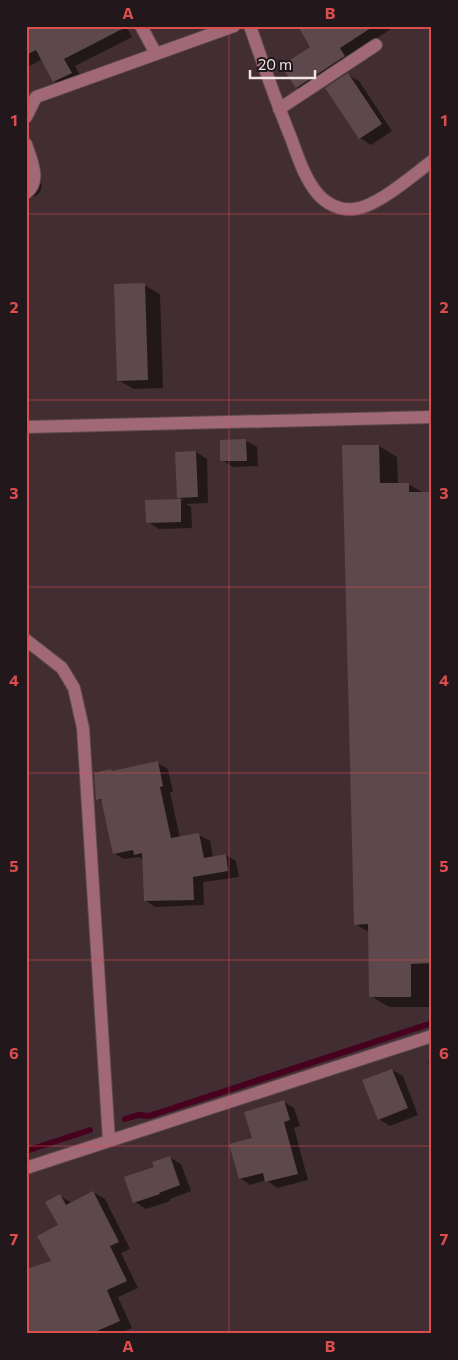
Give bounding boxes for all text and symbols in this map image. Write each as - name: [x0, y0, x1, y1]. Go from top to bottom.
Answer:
- text: A: [122, 3, 134, 22]
- text: B: [325, 3, 336, 22]
- scale bar: [250, 48, 316, 80]
- text: 20 m: [258, 55, 292, 73]
- text: 1: [10, 110, 18, 129]
- text: 1: [440, 110, 448, 129]
- text: 2: [9, 297, 19, 316]
- text: 2: [439, 297, 449, 316]
- text: 3: [9, 483, 19, 502]
- text: 3: [439, 483, 449, 502]
- text: 4: [9, 670, 19, 689]
- text: 4: [439, 670, 449, 689]
- text: 5: [9, 856, 19, 875]
- text: 5: [439, 856, 449, 875]
- text: 6: [9, 1043, 19, 1062]
- text: 6: [439, 1043, 449, 1062]
- text: 7: [10, 1229, 19, 1248]
- text: 7: [440, 1229, 449, 1248]
- text: A: [122, 1336, 134, 1355]
- text: B: [325, 1336, 336, 1355]

